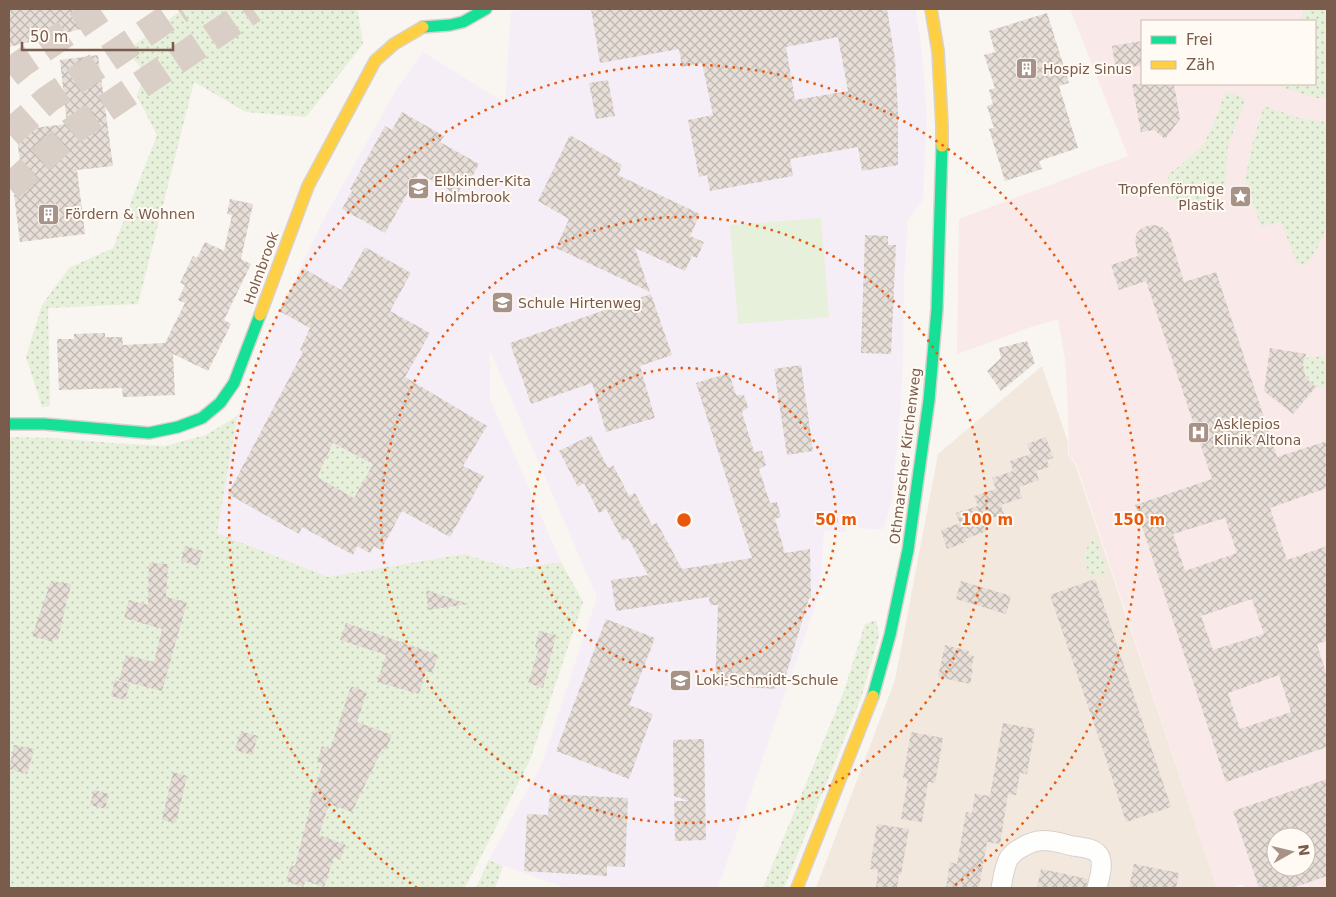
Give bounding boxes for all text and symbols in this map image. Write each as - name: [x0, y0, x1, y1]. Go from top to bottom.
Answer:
- scale bar: [22, 20, 174, 52]
- legend: [1141, 20, 1316, 85]
- text: 50 m: [30, 28, 68, 46]
- text: Frei: [1186, 31, 1213, 49]
- text: Zäh: [1186, 56, 1215, 74]
- building icon: Hospiz Sinus: [1015, 57, 1039, 81]
- place label: Hospiz Sinus: [1043, 61, 1132, 77]
- place label: Elbkinder-Kita Holmbrook: [434, 173, 531, 205]
- school or university icon: Elbkinder-Kita Holmbrook: [406, 177, 430, 201]
- place label: Tropfenförmige Plastik: [1117, 181, 1225, 213]
- place icon: Tropfenförmige Plastik: [1228, 185, 1252, 209]
- building icon: Fördern & Wohnen: [37, 202, 61, 226]
- place label: Fördern & Wohnen: [65, 206, 195, 222]
- street label: Holmbrook: [240, 229, 282, 307]
- school or university icon: Schule Hirtenweg: [490, 291, 514, 315]
- place label: Schule Hirtenweg: [518, 295, 641, 311]
- street label: Othmarscher Kirchenweg: [886, 367, 924, 545]
- place label: Asklepios Klinik Altona: [1214, 416, 1301, 448]
- hospital icon: Asklepios Klinik Altona: [1186, 420, 1210, 444]
- centre of rings: [675, 511, 693, 529]
- text: 50 m: [815, 511, 857, 529]
- text: 100 m: [961, 511, 1013, 529]
- text: 150 m: [1113, 511, 1165, 529]
- school or university icon: Loki-Schmidt-Schule: [668, 668, 692, 692]
- place label: Loki-Schmidt-Schule: [696, 672, 838, 688]
- north arrow: [1266, 827, 1316, 877]
- text: N: [1295, 843, 1313, 857]

